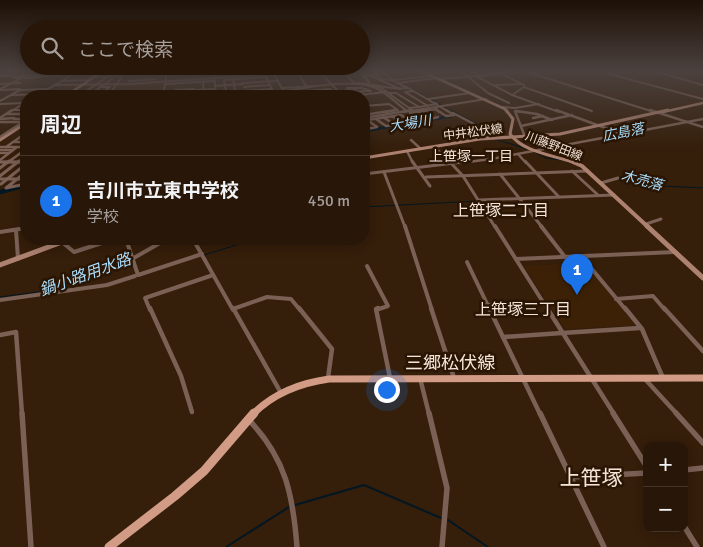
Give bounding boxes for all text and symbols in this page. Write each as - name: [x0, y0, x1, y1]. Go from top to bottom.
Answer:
- search box: [20, 20, 370, 75]
- icon: search: [38, 34, 66, 62]
- text: ここで検索: [78, 38, 173, 62]
- text: 周辺: [40, 112, 82, 138]
- water label: 大場川: [388, 112, 434, 135]
- water label: 広島落: [601, 120, 647, 145]
- street label: 中井松伏線: [442, 121, 504, 144]
- street label: 川藤野田線: [523, 129, 585, 164]
- district label: 上笹塚一丁目: [429, 148, 513, 165]
- water label: 木売落: [619, 167, 666, 195]
- text: 吉川市立東中学校: [87, 179, 239, 203]
- text: 1: [52, 191, 60, 211]
- text: 450 m: [308, 191, 350, 211]
- district label: 上笹塚二丁目: [453, 201, 549, 221]
- text: 学校: [87, 207, 119, 227]
- water label: 鍋小路用水路: [37, 248, 136, 301]
- pin: 1: [561, 254, 593, 295]
- district label: 上笹塚三丁目: [475, 300, 571, 320]
- street label: 三郷松伏線: [405, 352, 495, 374]
- your location: [374, 377, 400, 403]
- map controls: [643, 442, 688, 532]
- button: +: [643, 442, 688, 487]
- district label: 上笹塚: [560, 465, 623, 491]
- button: −: [643, 487, 688, 532]

